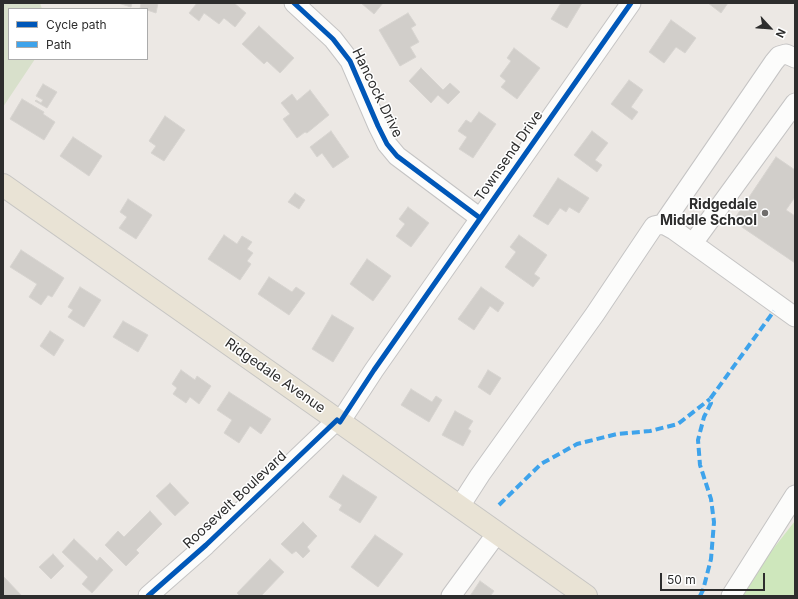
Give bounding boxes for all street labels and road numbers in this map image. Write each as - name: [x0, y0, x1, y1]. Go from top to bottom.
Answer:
- street label: Hancock Drive: [348, 46, 406, 140]
- street label: Townsend Drive: [471, 107, 547, 205]
- street label: Ridgedale Avenue: [222, 335, 328, 417]
- street label: Roosevelt Boulevard: [180, 448, 290, 552]

